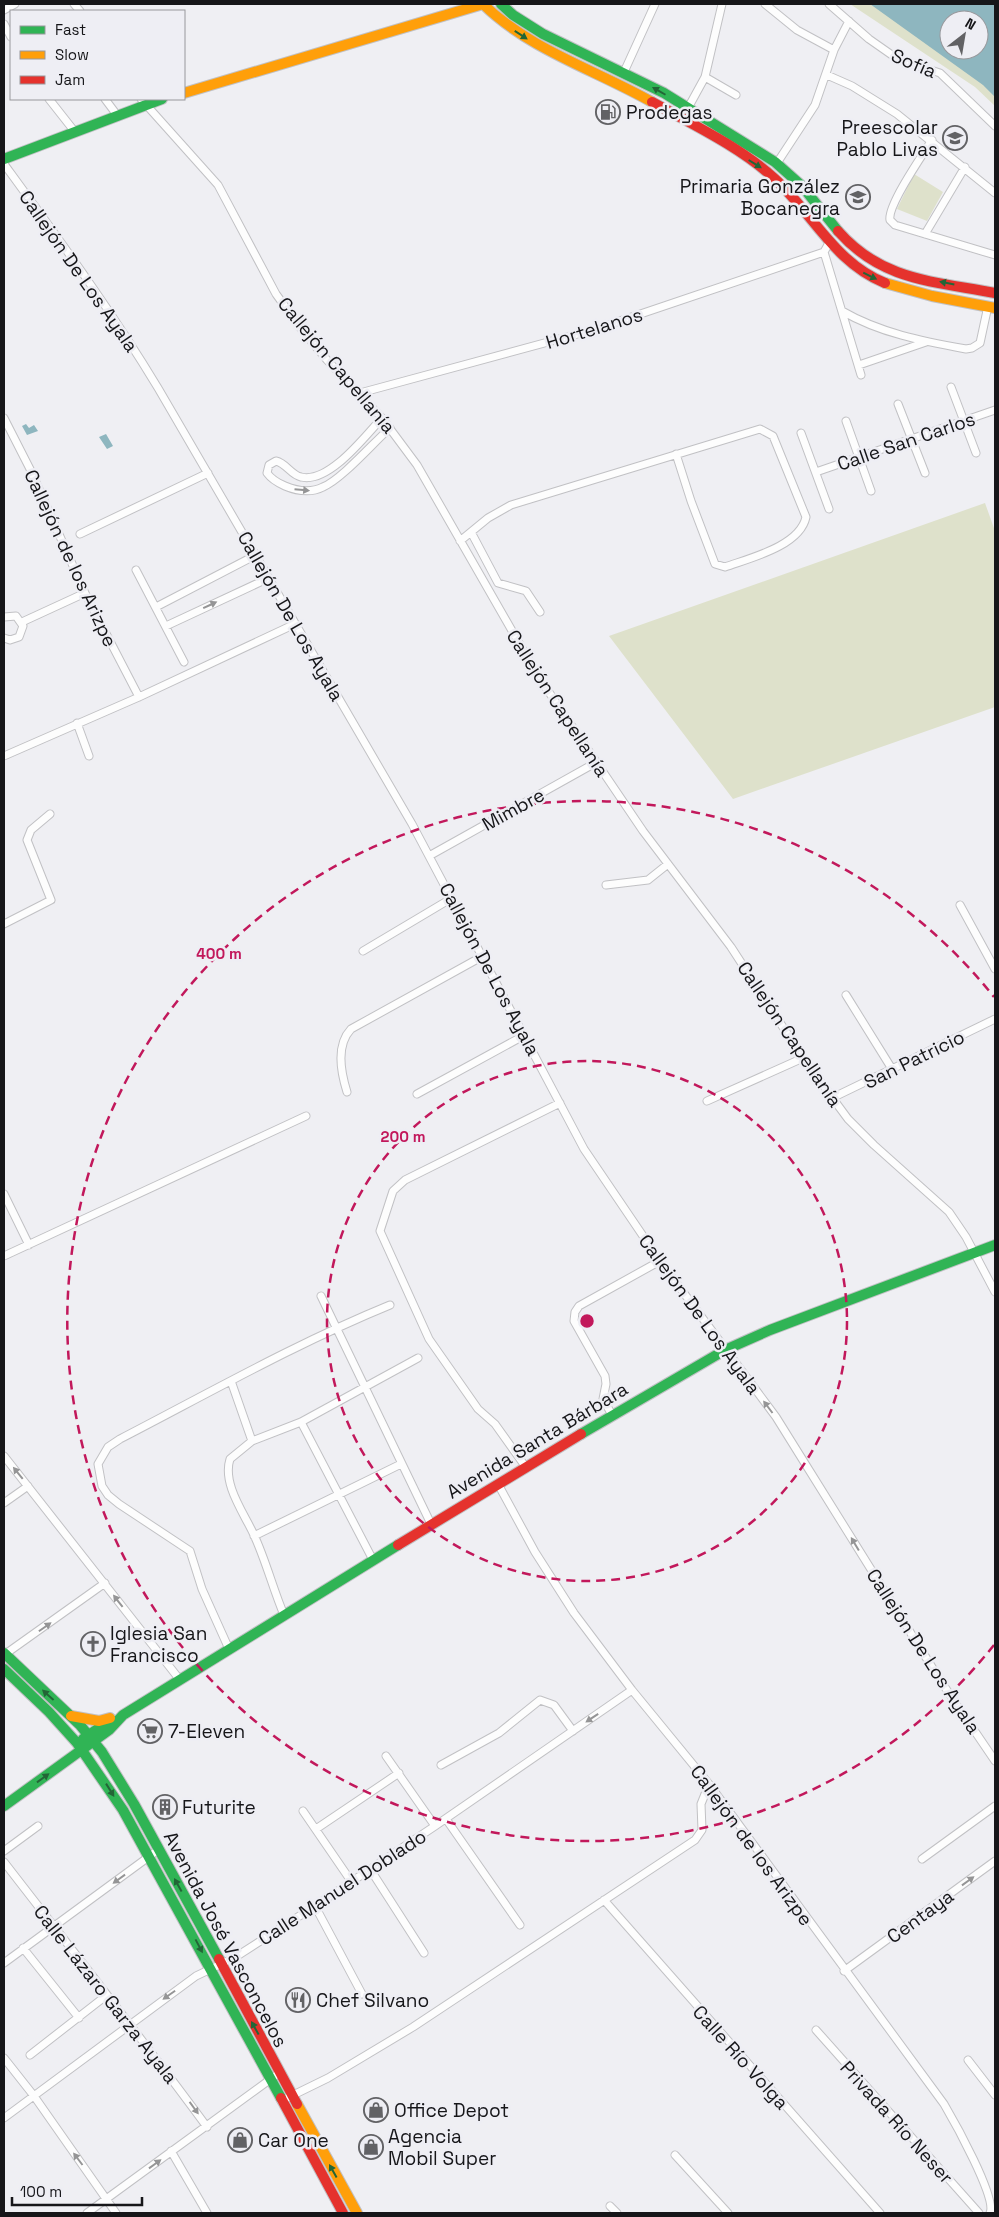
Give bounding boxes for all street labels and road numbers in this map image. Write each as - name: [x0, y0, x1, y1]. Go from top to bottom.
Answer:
- street label: Sofía: [887, 43, 940, 84]
- street label: Callejón De Los Ayala: [13, 185, 144, 357]
- street label: Callejón Capellanía: [272, 292, 401, 439]
- street label: Hortelanos: [543, 302, 646, 355]
- street label: Calle San Carlos: [834, 406, 978, 477]
- street label: Callejón de los Arizpe: [18, 465, 123, 651]
- street label: Callejón De Los Ayala: [232, 527, 349, 706]
- street label: Callejón Capellanía: [501, 625, 615, 782]
- street label: Mimbre: [478, 782, 549, 837]
- street label: Callejón De Los Ayala: [433, 879, 546, 1060]
- street label: Callejón Capellanía: [731, 957, 848, 1112]
- street label: San Patricio: [860, 1024, 969, 1095]
- street label: Callejón De Los Ayala: [633, 1229, 766, 1399]
- street label: Avenida Santa Bárbara: [442, 1376, 633, 1504]
- street label: Callejón De Los Ayala: [861, 1564, 986, 1739]
- street label: Callejón de los Arizpe: [685, 1760, 818, 1931]
- street label: Calle Manuel Doblado: [253, 1824, 431, 1951]
- street label: Avenida José Vasconcelos: [158, 1827, 293, 2052]
- street label: Centaya: [882, 1884, 959, 1949]
- street label: Calle Lázaro Garza Ayala: [28, 1900, 183, 2089]
- street label: Calle Río Volga: [687, 2000, 794, 2115]
- street label: Privada Río Neser: [835, 2055, 959, 2189]

